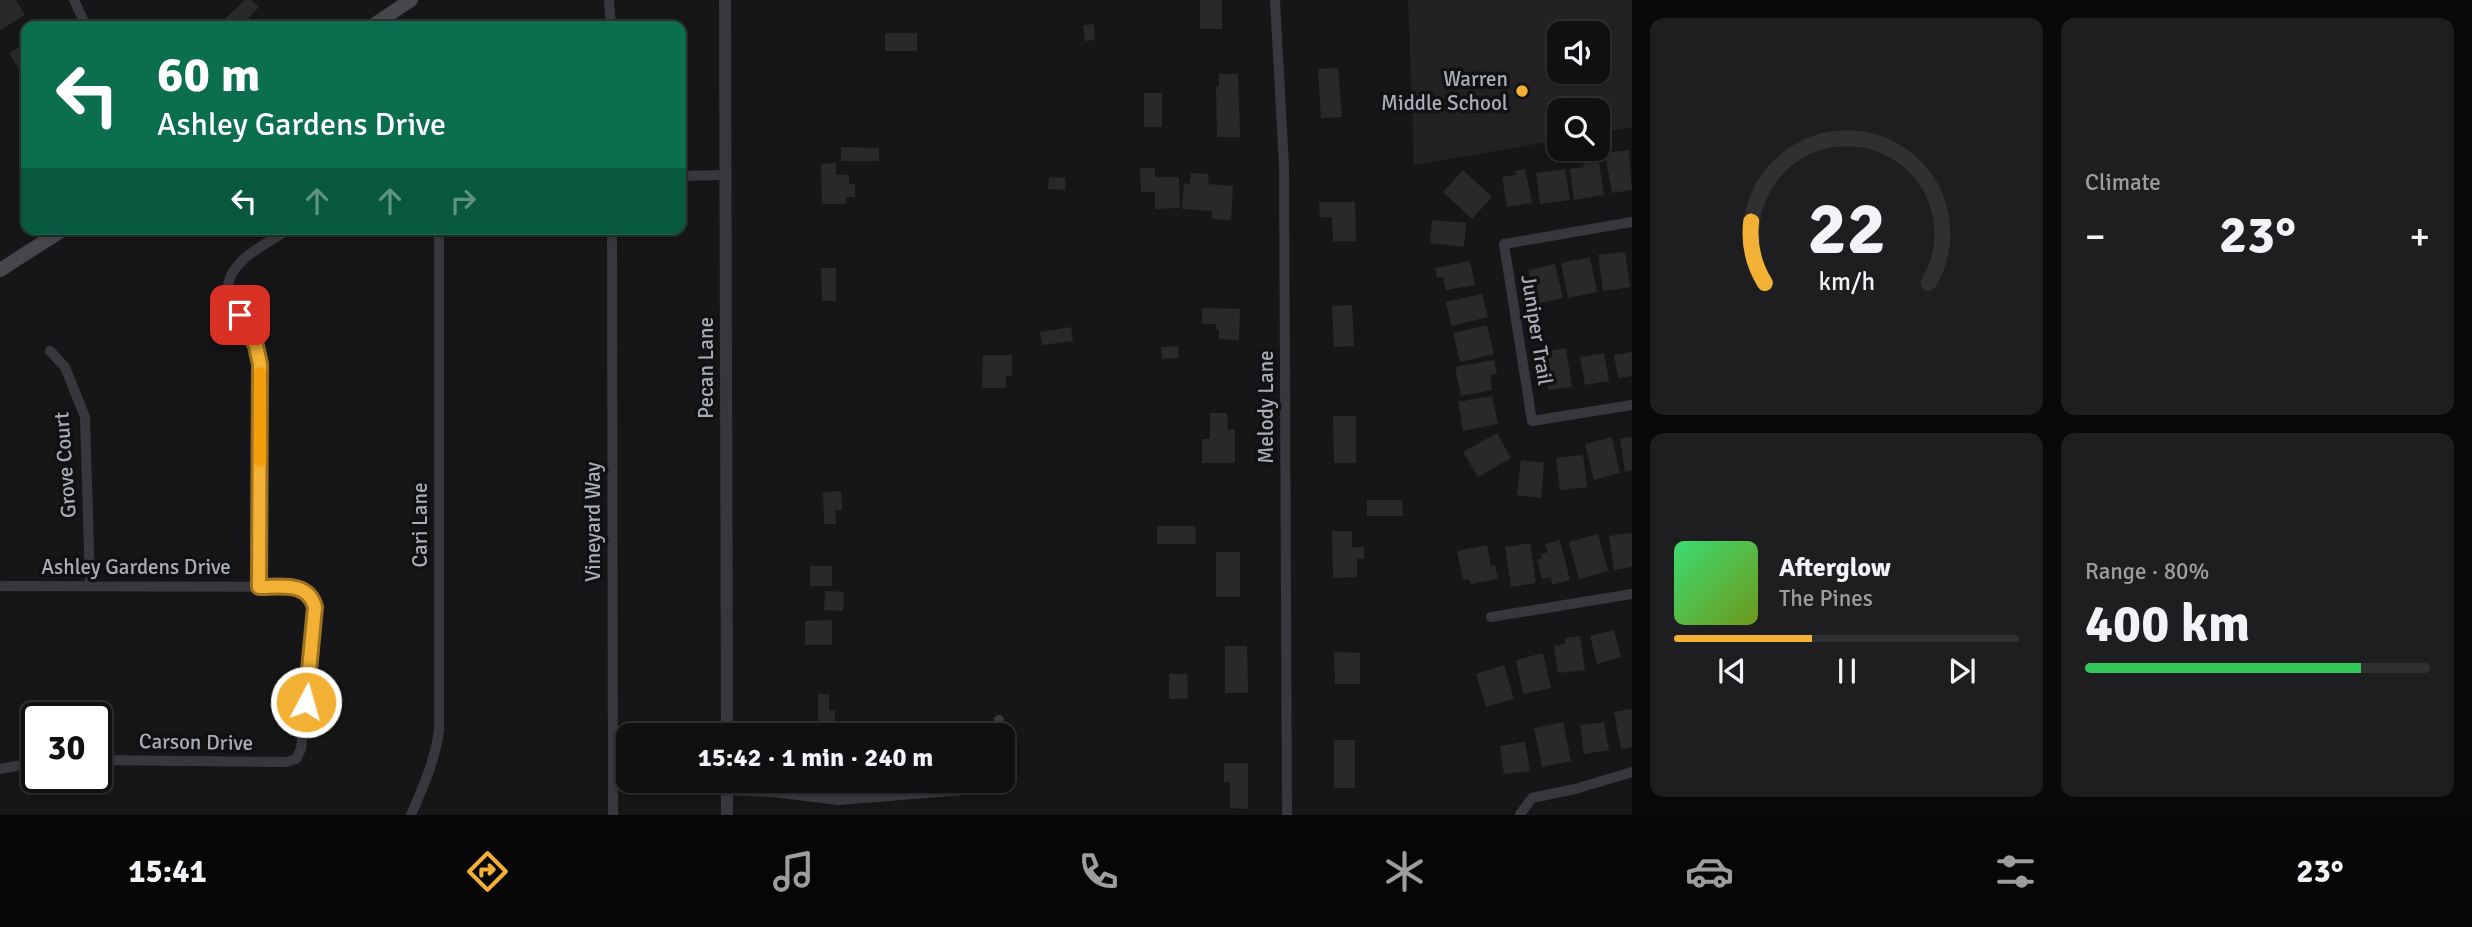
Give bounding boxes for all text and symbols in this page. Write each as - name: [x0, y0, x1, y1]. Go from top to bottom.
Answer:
- map controls: [1547, 21, 1610, 161]
- button: sound: [1547, 21, 1610, 84]
- text: 60 m: [157, 45, 260, 105]
- icon: left: [42, 49, 133, 140]
- place label: Warren Middle School: [1381, 66, 1508, 116]
- marker: Warren Middle School: [1514, 83, 1530, 99]
- button: search: [1547, 98, 1610, 161]
- text: Ashley Gardens Drive: [157, 105, 446, 144]
- text: Climate: [2085, 168, 2161, 197]
- icon: left: [225, 182, 263, 220]
- icon: ahead: [298, 182, 336, 220]
- icon: ahead: [371, 182, 409, 220]
- icon: right: [444, 182, 482, 220]
- text: 22: [1807, 185, 1886, 274]
- text: 23°: [2219, 203, 2296, 267]
- text: −: [2085, 213, 2106, 260]
- text: +: [2409, 213, 2430, 260]
- text: km/h: [1818, 265, 1875, 296]
- street label: Juniper Trail: [1515, 273, 1559, 387]
- pin: [210, 285, 270, 345]
- icon: arrive: [221, 296, 259, 334]
- street label: Pecan Lane: [693, 317, 719, 419]
- street label: Melody Lane: [1253, 350, 1279, 464]
- street label: Grove Court: [48, 411, 82, 519]
- street label: Vineyard Way: [580, 462, 606, 582]
- street label: Cari Lane: [407, 483, 433, 567]
- text: Afterglow: [1779, 552, 1891, 584]
- street label: Ashley Gardens Drive: [41, 554, 231, 580]
- text: Range · 80%: [2085, 557, 2209, 586]
- text: The Pines: [1779, 584, 1873, 613]
- text: 400 km: [2085, 592, 2250, 656]
- icon: previous: [1713, 652, 1751, 690]
- icon: pause: [1828, 652, 1866, 690]
- icon: next: [1943, 652, 1981, 690]
- position arrow: [269, 665, 343, 739]
- speed limit sign: 30: [21, 702, 112, 793]
- street label: Carson Drive: [139, 728, 253, 756]
- text: 15:42 · 1 min · 240 m: [698, 742, 933, 774]
- icon: directions: [463, 847, 512, 896]
- icon: music: [769, 847, 818, 896]
- icon: phone: [1074, 847, 1123, 896]
- icon: climate: [1380, 847, 1429, 896]
- icon: car: [1685, 847, 1734, 896]
- icon: filters: [1991, 847, 2040, 896]
- text: 15:41: [128, 852, 207, 891]
- text: 23°: [2296, 852, 2344, 891]

